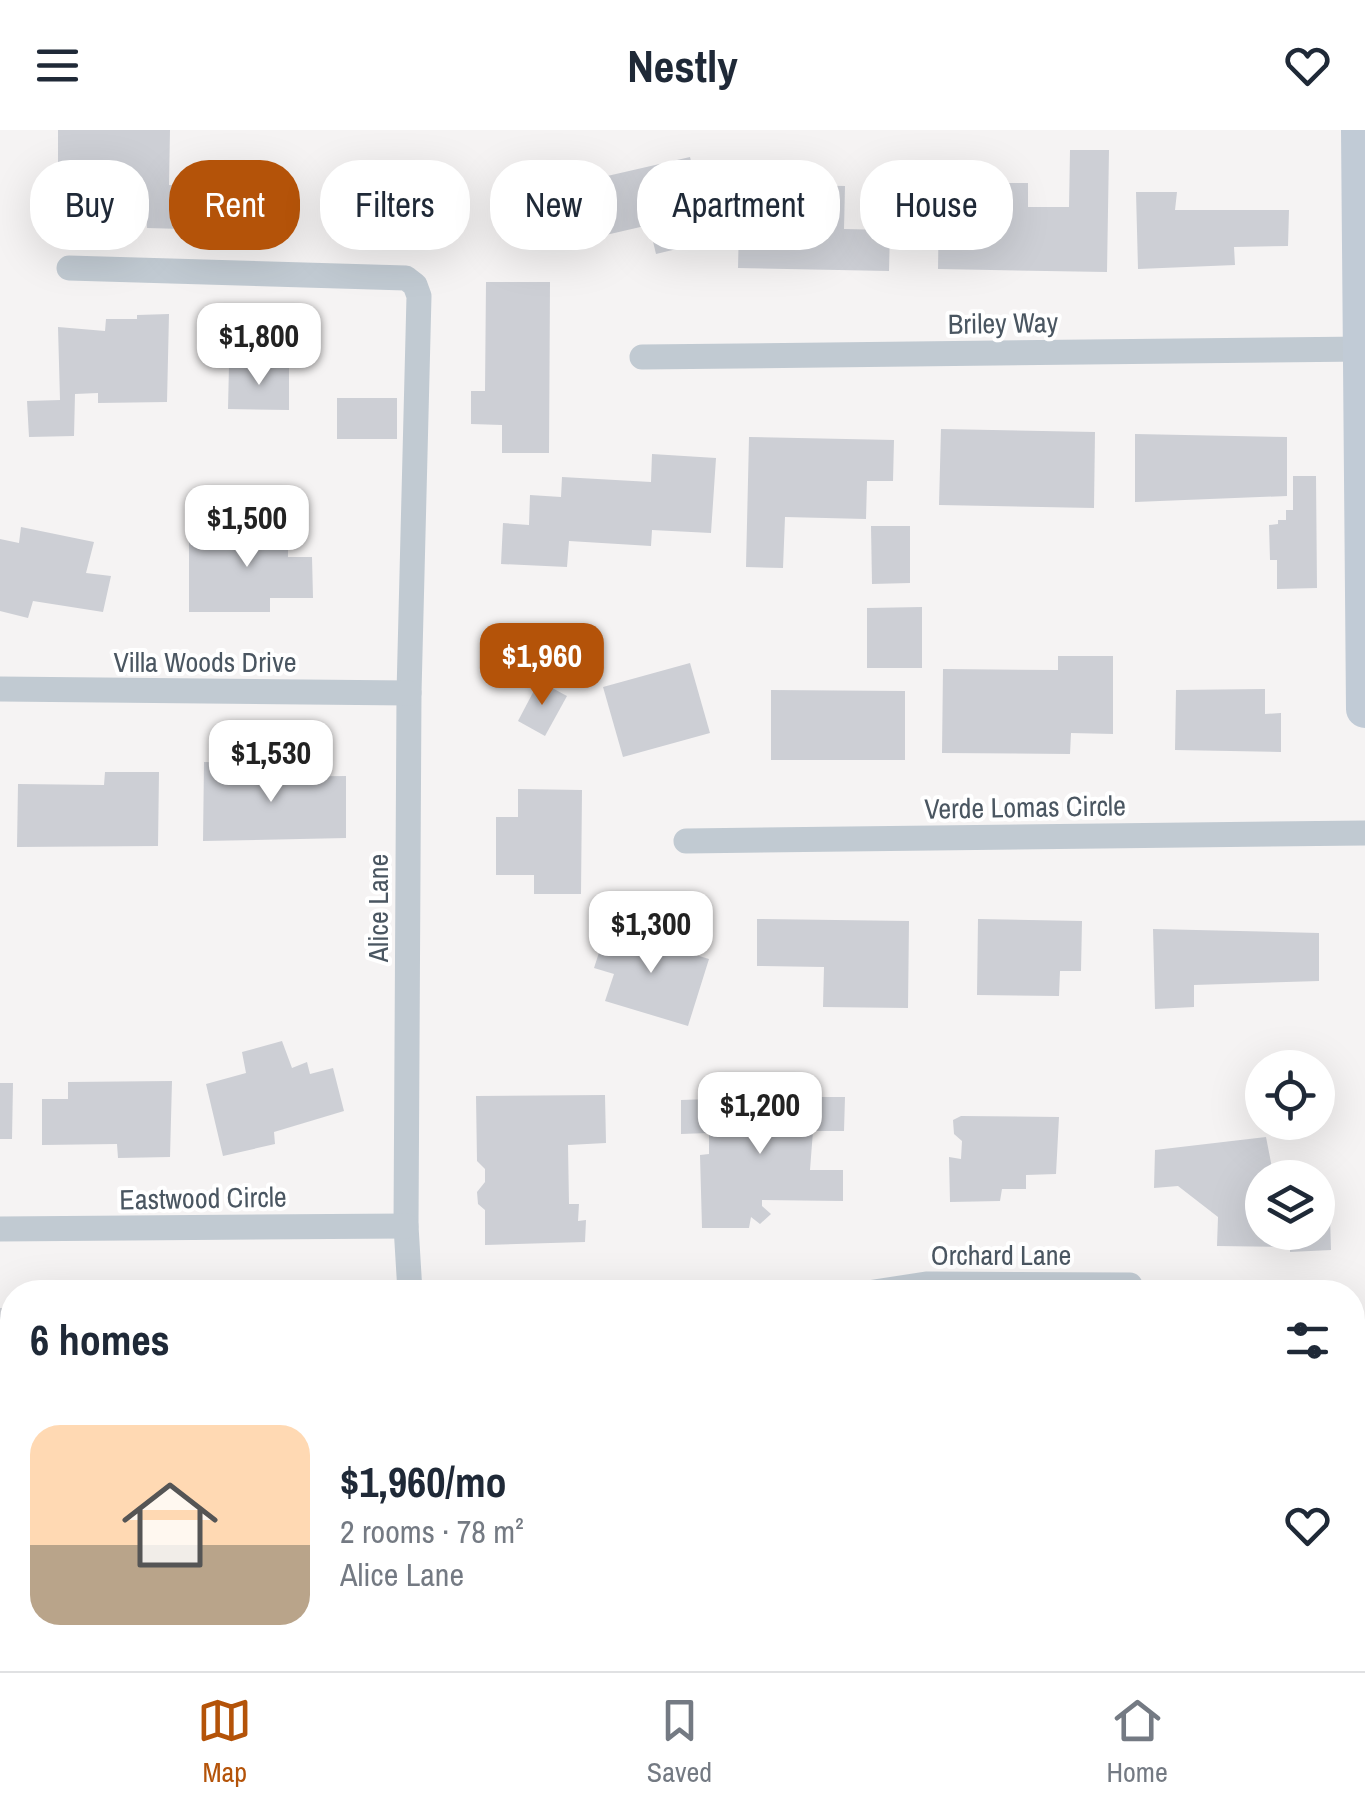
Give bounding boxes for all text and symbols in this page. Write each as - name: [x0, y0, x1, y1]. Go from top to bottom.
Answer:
- text: Nestly: [627, 35, 738, 96]
- icon: menu: [30, 38, 85, 93]
- icon: heart: [1280, 38, 1335, 93]
- chip: Buy: [30, 160, 149, 250]
- chip: Rent: [169, 160, 300, 250]
- chip: Filters: [320, 160, 470, 250]
- chip: New: [490, 160, 617, 250]
- chip: Apartment: [637, 160, 840, 250]
- chip: House: [860, 160, 1013, 250]
- pin: $1,800: [178, 303, 340, 388]
- street label: Briley Way: [948, 303, 1059, 343]
- text: $1,800: [219, 314, 299, 357]
- pin: $1,500: [166, 485, 328, 570]
- text: $1,500: [207, 496, 287, 539]
- pin: $1,960: [461, 623, 623, 708]
- text: $1,960: [502, 634, 582, 677]
- street label: Villa Woods Drive: [114, 643, 296, 681]
- pin: $1,530: [190, 720, 352, 805]
- text: $1,530: [231, 731, 311, 774]
- street label: Verde Lomas Circle: [924, 786, 1126, 828]
- street label: Alice Lane: [359, 854, 397, 963]
- pin: $1,300: [570, 891, 732, 976]
- text: $1,300: [611, 902, 691, 945]
- map controls: [1245, 1050, 1335, 1250]
- button: locate: [1245, 1050, 1335, 1140]
- pin: $1,200: [679, 1072, 841, 1157]
- text: $1,200: [720, 1083, 800, 1126]
- button: layers: [1245, 1160, 1335, 1250]
- street label: Eastwood Circle: [119, 1178, 287, 1218]
- street label: Orchard Lane: [931, 1236, 1071, 1274]
- text: 6 homes: [30, 1312, 170, 1368]
- icon: filters: [1280, 1313, 1335, 1368]
- text: $1,960/mo: [340, 1454, 507, 1510]
- icon: home: [110, 1465, 230, 1585]
- icon: heart: [1280, 1498, 1335, 1553]
- text: 2 rooms · 78 m²: [340, 1510, 524, 1553]
- text: Alice Lane: [340, 1553, 464, 1596]
- tab: Map: [197, 1693, 252, 1791]
- tab: Saved: [647, 1693, 712, 1791]
- tab: Home: [1106, 1693, 1168, 1791]

